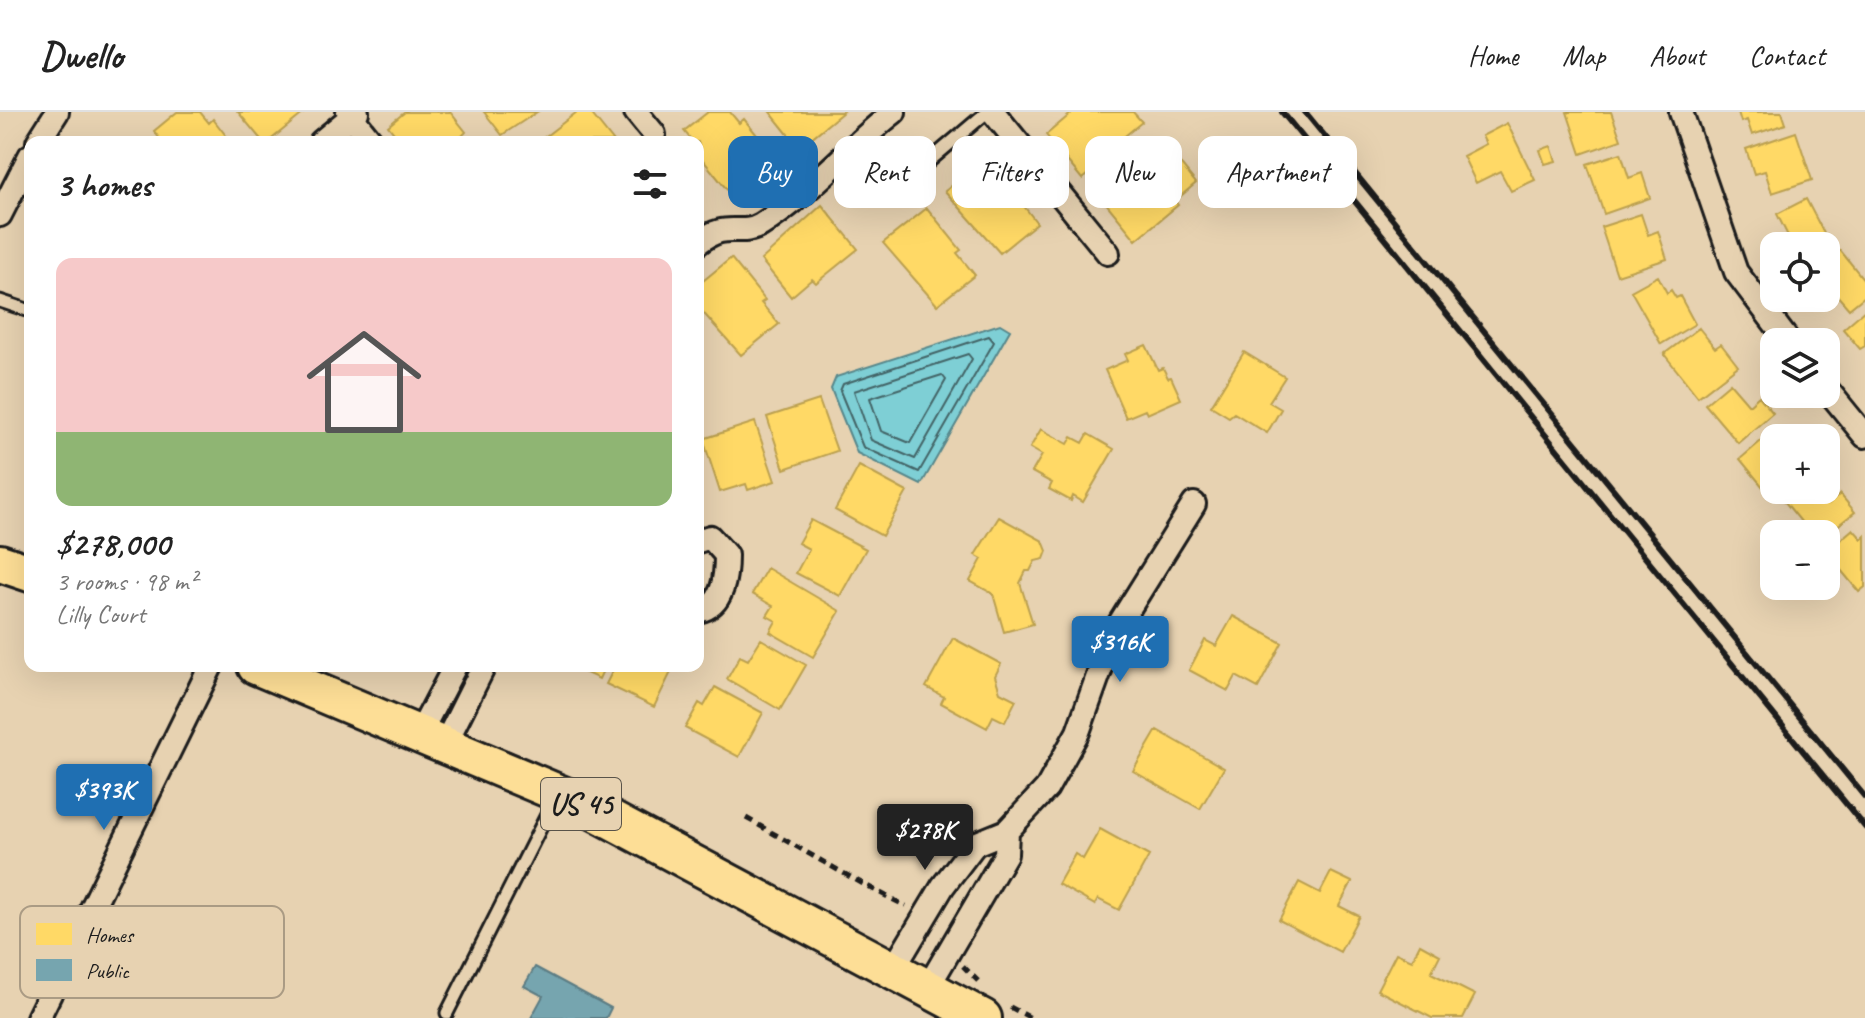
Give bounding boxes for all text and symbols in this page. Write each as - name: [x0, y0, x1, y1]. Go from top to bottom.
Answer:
- text: Dwello: [40, 32, 123, 79]
- text: Home: [1468, 38, 1518, 73]
- text: Map: [1562, 38, 1605, 73]
- text: About: [1649, 38, 1705, 73]
- text: Contact: [1749, 38, 1825, 73]
- chip: Buy: [728, 136, 818, 208]
- chip: Rent: [834, 136, 936, 208]
- chip: Filters: [952, 136, 1069, 208]
- chip: New: [1085, 136, 1182, 208]
- chip: Apartment: [1198, 136, 1357, 208]
- icon: filters: [628, 162, 672, 206]
- text: 3 homes: [56, 163, 152, 206]
- map controls: [1760, 232, 1840, 600]
- button: locate: [1760, 232, 1840, 312]
- icon: home: [292, 310, 436, 454]
- button: layers: [1760, 328, 1840, 408]
- button: +: [1760, 424, 1840, 504]
- button: −: [1760, 520, 1840, 600]
- text: $278,000: [56, 522, 170, 565]
- text: 3 rooms · 98 m²: [56, 565, 197, 598]
- text: Lilly Court: [56, 598, 145, 631]
- pin: $316K: [1064, 616, 1176, 684]
- text: $316K: [1090, 625, 1150, 658]
- pin: $393K: [48, 764, 160, 832]
- text: $393K: [74, 773, 134, 806]
- road number: US 45: [541, 778, 621, 830]
- pin: $278K: [869, 804, 981, 872]
- text: $278K: [895, 813, 955, 846]
- legend: [20, 906, 284, 998]
- text: Homes: [86, 921, 135, 949]
- text: Public: [86, 957, 130, 985]

